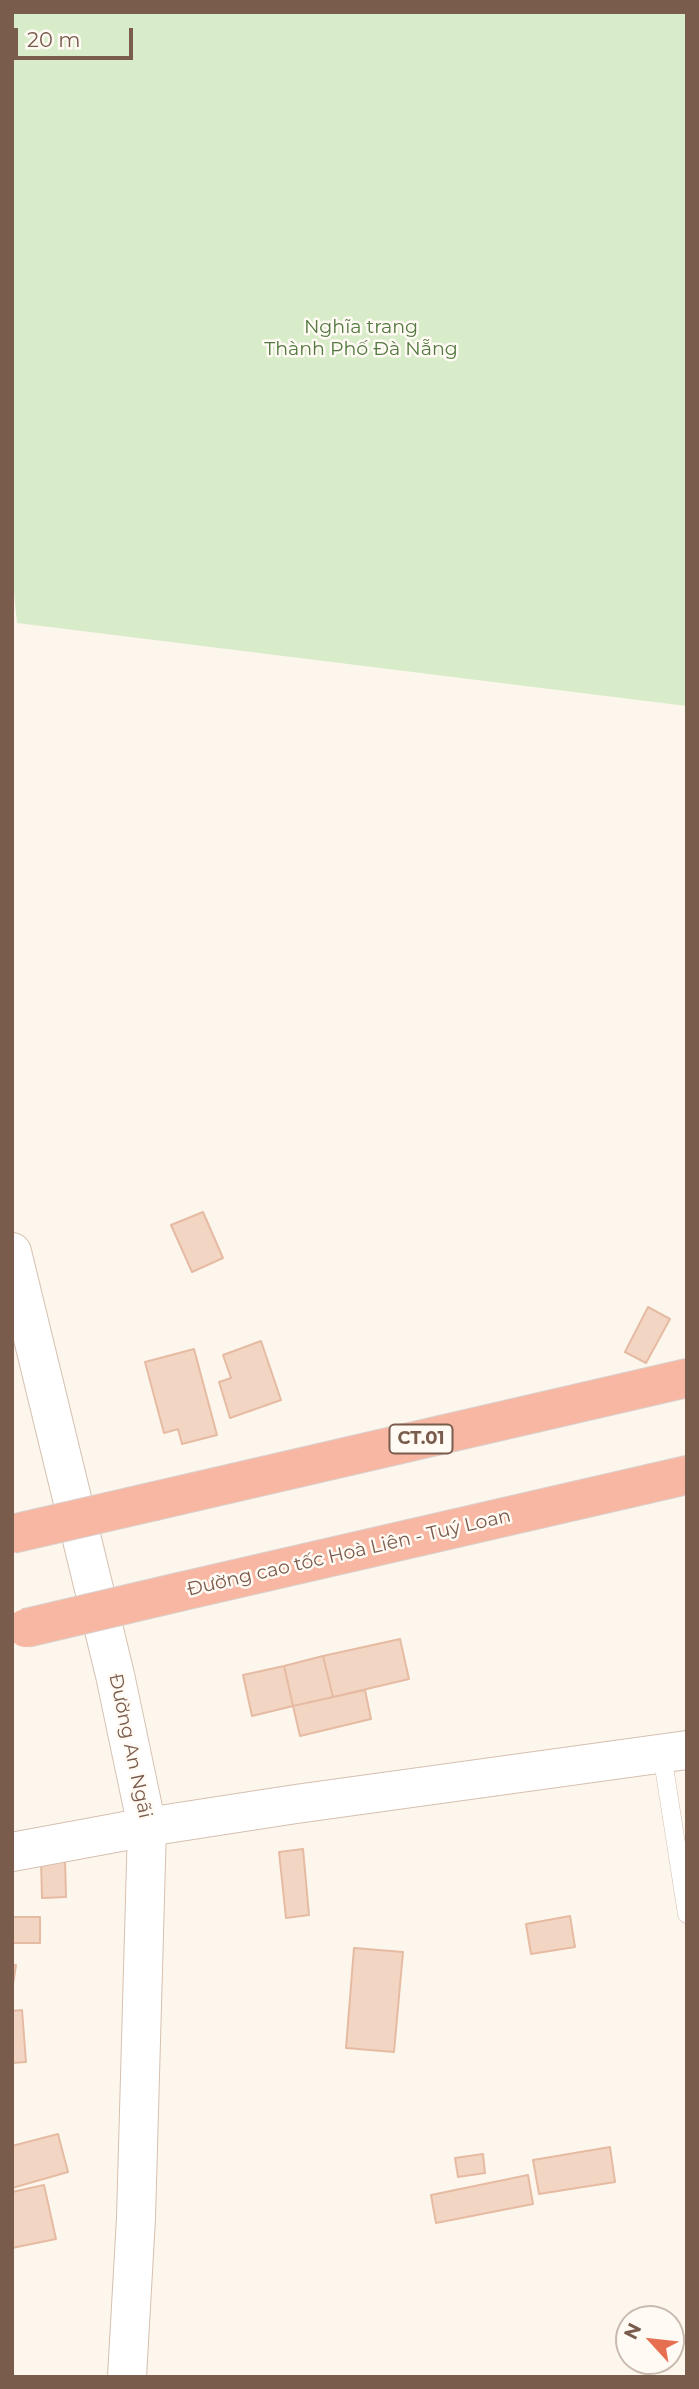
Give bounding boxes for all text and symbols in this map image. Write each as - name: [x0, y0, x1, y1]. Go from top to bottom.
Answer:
- scale bar: [18, 14, 136, 58]
- text: 20 m: [27, 27, 81, 52]
- park label: Nghĩa trang Thành Phố Đà Nẵng: [264, 316, 458, 360]
- road number: CT.01: [390, 1424, 452, 1454]
- street label: Đường cao tốc Hoà Liên - Tuý Loan: [185, 1505, 513, 1601]
- street label: Đường An Ngãi: [104, 1672, 156, 1820]
- north arrow: [615, 2305, 685, 2375]
- text: N: [619, 2319, 646, 2343]

